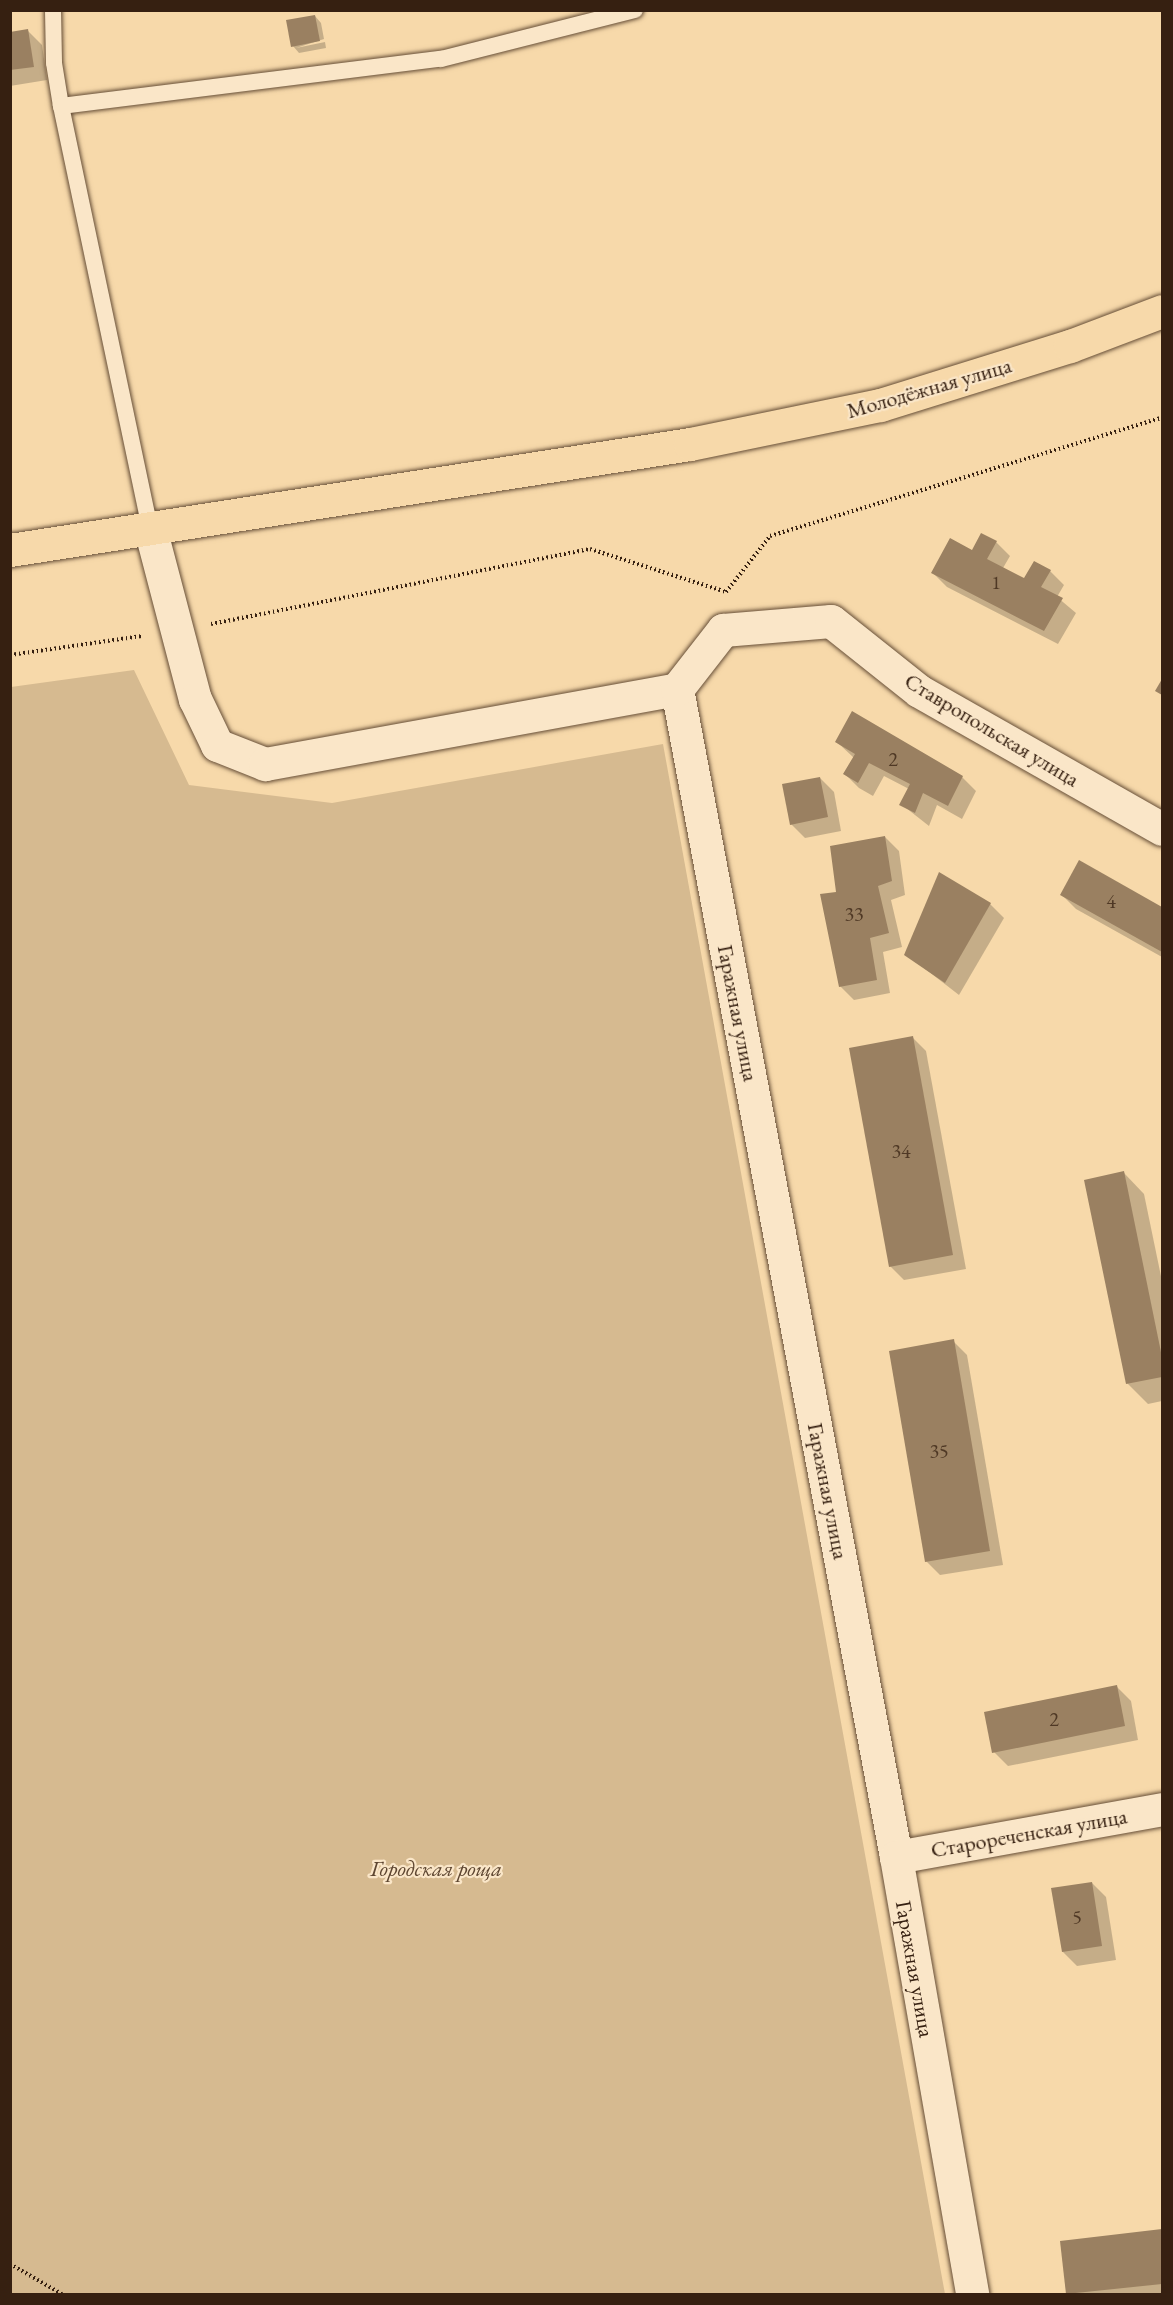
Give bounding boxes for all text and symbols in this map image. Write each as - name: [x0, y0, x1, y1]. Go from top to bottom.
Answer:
- street label: Молодёжная улица: [844, 352, 1014, 424]
- house number: 1: [991, 570, 1001, 594]
- street label: Ставропольская улица: [900, 667, 1084, 793]
- house number: 2: [888, 747, 898, 771]
- house number: 4: [1106, 889, 1116, 913]
- house number: 33: [844, 902, 864, 926]
- street label: Гаражная улица: [712, 943, 764, 1083]
- house number: 34: [891, 1139, 911, 1163]
- street label: Гаражная улица: [802, 1421, 854, 1561]
- house number: 35: [929, 1439, 949, 1463]
- house number: 2: [1049, 1707, 1059, 1731]
- street label: Старореченская улица: [929, 1803, 1129, 1863]
- park label: Городская роща: [370, 1856, 502, 1882]
- street label: Гаражная улица: [890, 1899, 940, 2039]
- house number: 5: [1072, 1905, 1082, 1929]

